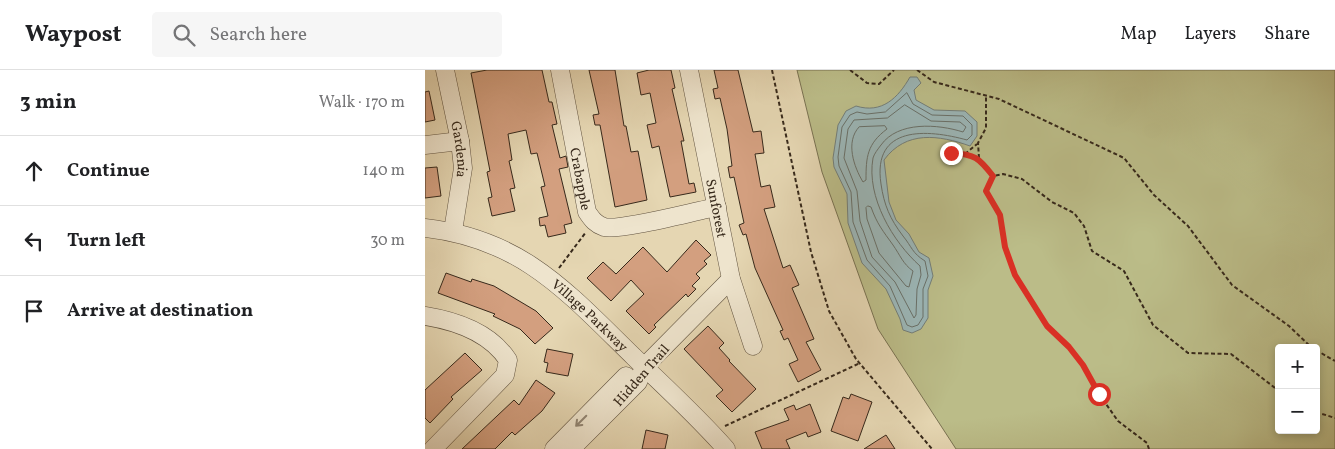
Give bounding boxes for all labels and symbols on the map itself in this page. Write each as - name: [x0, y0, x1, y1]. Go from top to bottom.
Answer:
- street label: Gardenia: [445, 120, 471, 179]
- route end: [940, 142, 963, 165]
- street label: Crabapple: [564, 146, 595, 213]
- street label: Sunforest: [700, 177, 731, 240]
- street label: Village Parkway: [547, 276, 632, 357]
- street label: Hidden Trail: [610, 341, 674, 411]
- route start: [1088, 383, 1111, 406]
- one-way arrow: [575, 415, 588, 427]

